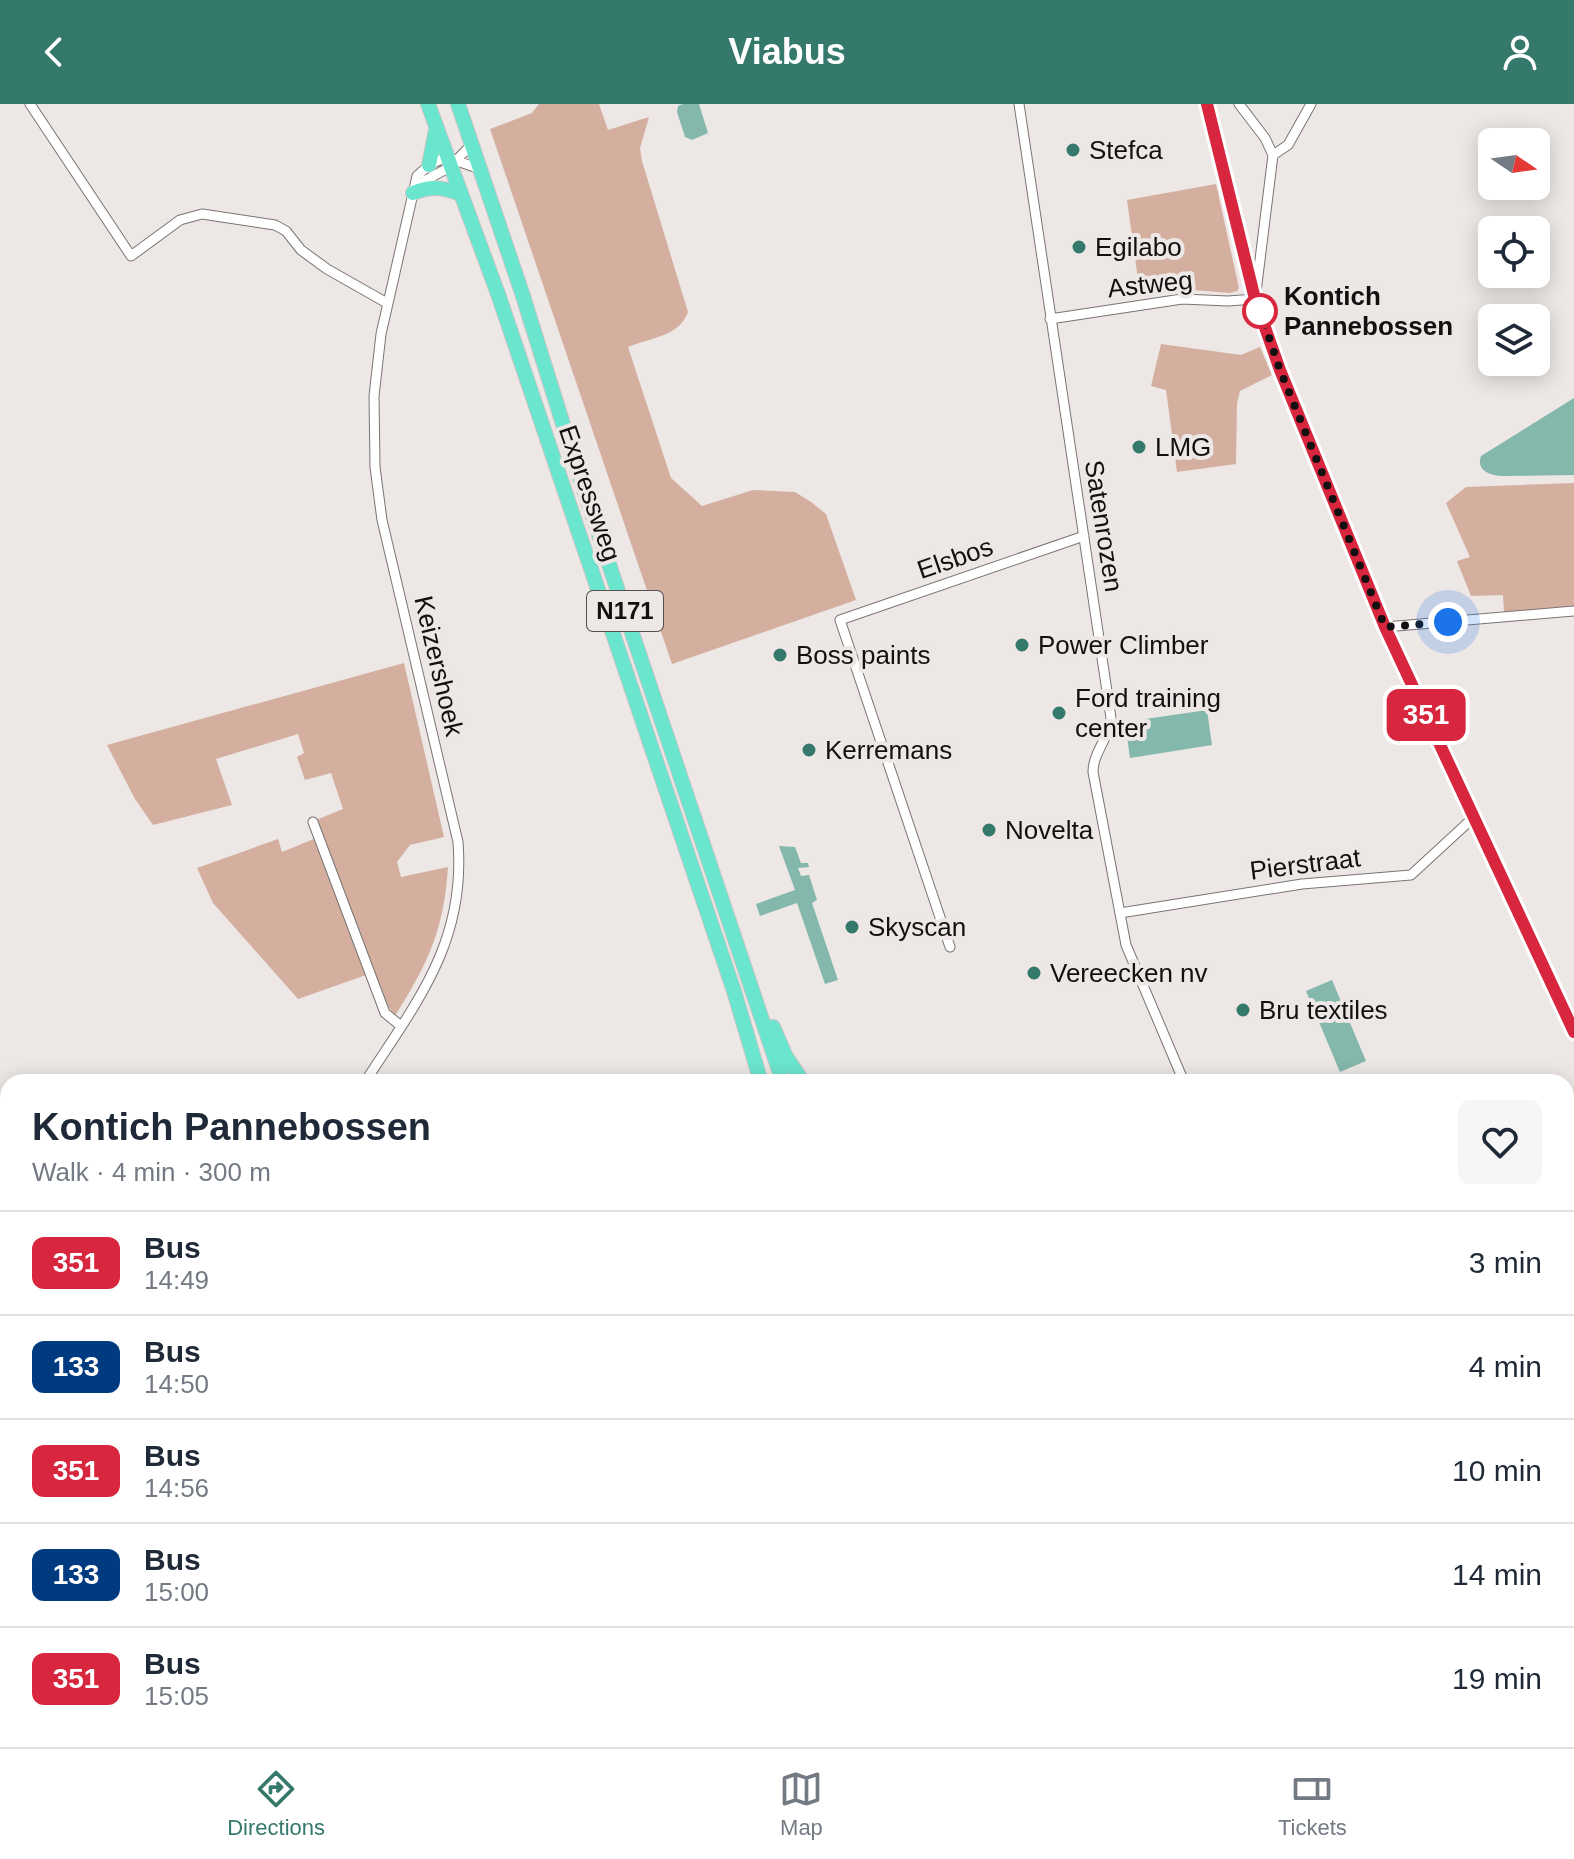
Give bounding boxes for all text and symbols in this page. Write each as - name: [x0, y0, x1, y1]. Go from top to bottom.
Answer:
- icon: back: [32, 30, 76, 74]
- icon: person: [1498, 30, 1542, 74]
- text: Viabus: [728, 31, 846, 72]
- north arrow: [1478, 128, 1550, 200]
- map controls: [1478, 128, 1550, 376]
- place label: Stefca: [1089, 135, 1163, 165]
- marker: Stefca: [1064, 141, 1082, 159]
- button: locate: [1478, 216, 1550, 288]
- place label: Egilabo: [1095, 232, 1182, 262]
- marker: Egilabo: [1070, 238, 1088, 256]
- street label: Astweg: [1106, 265, 1194, 303]
- place label: Kontich Pannebossen: [1284, 281, 1453, 341]
- marker: Kontich Pannebossen: [1243, 294, 1277, 328]
- button: layers: [1478, 304, 1550, 376]
- street label: Expressweg: [553, 421, 627, 565]
- place label: LMG: [1155, 432, 1211, 462]
- marker: LMG: [1130, 438, 1148, 456]
- street label: Satenrozen: [1079, 458, 1129, 594]
- street label: Elsbos: [913, 531, 997, 585]
- road number: N171: [587, 591, 663, 631]
- street label: Keizershoek: [408, 593, 470, 740]
- your location: [1428, 602, 1468, 642]
- place label: Power Climber: [1038, 630, 1209, 660]
- marker: Power Climber: [1013, 636, 1031, 654]
- place label: Boss paints: [796, 640, 930, 670]
- marker: Boss paints: [771, 646, 789, 664]
- place label: Ford training center: [1075, 683, 1221, 743]
- line badge: 351: [1380, 689, 1472, 741]
- text: 351: [1403, 699, 1449, 730]
- marker: Ford training center: [1050, 704, 1068, 722]
- place label: Kerremans: [825, 735, 952, 765]
- marker: Kerremans: [800, 741, 818, 759]
- place label: Novelta: [1005, 815, 1094, 845]
- marker: Novelta: [980, 821, 998, 839]
- street label: Pierstraat: [1248, 842, 1363, 886]
- place label: Skyscan: [868, 912, 966, 942]
- marker: Skyscan: [843, 918, 861, 936]
- place label: Vereecken nv: [1050, 958, 1208, 988]
- marker: Vereecken nv: [1025, 964, 1043, 982]
- place label: Bru textiles: [1259, 995, 1388, 1025]
- marker: Bru textiles: [1234, 1001, 1252, 1019]
- button: heart: [1458, 1100, 1542, 1184]
- text: Kontich Pannebossen: [32, 1106, 431, 1148]
- text: Walk · 4 min · 300 m: [32, 1157, 271, 1187]
- text: Bus: [144, 1231, 201, 1264]
- text: 3 min: [1469, 1246, 1542, 1279]
- text: 351: [53, 1247, 99, 1278]
- text: 14:49: [144, 1265, 209, 1295]
- text: Bus: [144, 1335, 201, 1368]
- text: 4 min: [1469, 1350, 1542, 1383]
- text: 133: [53, 1351, 99, 1382]
- text: 14:50: [144, 1369, 209, 1399]
- text: Bus: [144, 1439, 201, 1472]
- text: 10 min: [1452, 1454, 1542, 1487]
- text: 351: [53, 1455, 99, 1486]
- text: 14:56: [144, 1473, 209, 1503]
- text: Bus: [144, 1543, 201, 1576]
- text: 14 min: [1452, 1558, 1542, 1591]
- text: 133: [53, 1559, 99, 1590]
- text: 15:00: [144, 1577, 209, 1607]
- text: Bus: [144, 1647, 201, 1680]
- text: 19 min: [1452, 1662, 1542, 1695]
- text: 351: [53, 1663, 99, 1694]
- text: 15:05: [144, 1681, 209, 1711]
- tab: Directions: [227, 1767, 325, 1841]
- tab: Map: [779, 1767, 823, 1841]
- tab: Tickets: [1278, 1767, 1347, 1841]

